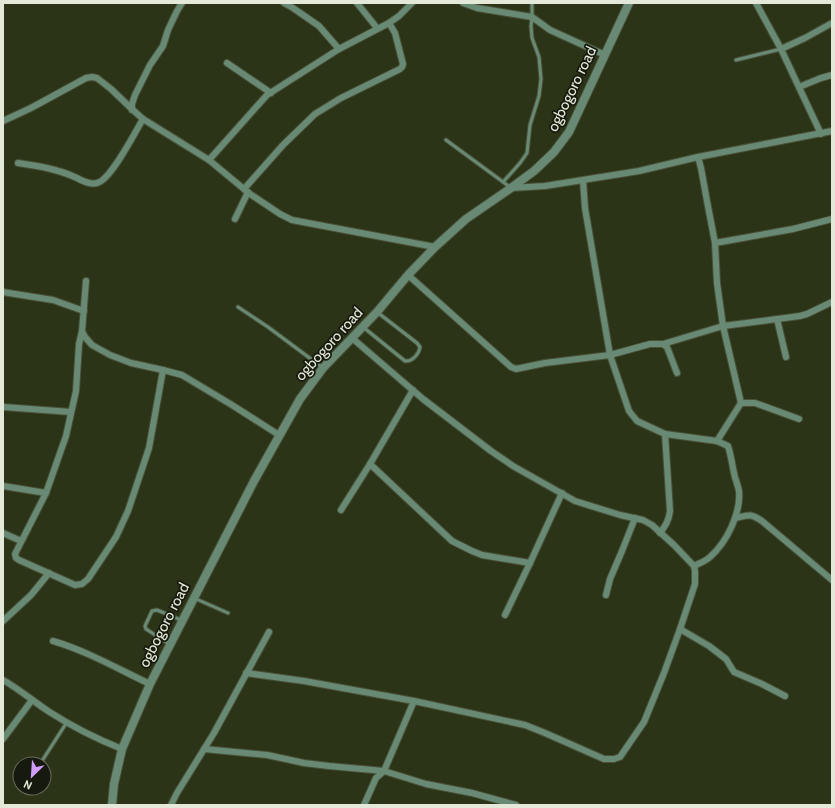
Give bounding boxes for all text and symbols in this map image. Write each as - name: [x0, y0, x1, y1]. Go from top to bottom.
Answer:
- street label: ogbogoro road: [544, 43, 600, 135]
- street label: ogbogoro road: [291, 304, 367, 384]
- street label: ogbogoro road: [135, 580, 193, 670]
- north arrow: [12, 756, 52, 796]
- text: N: [21, 777, 34, 793]

